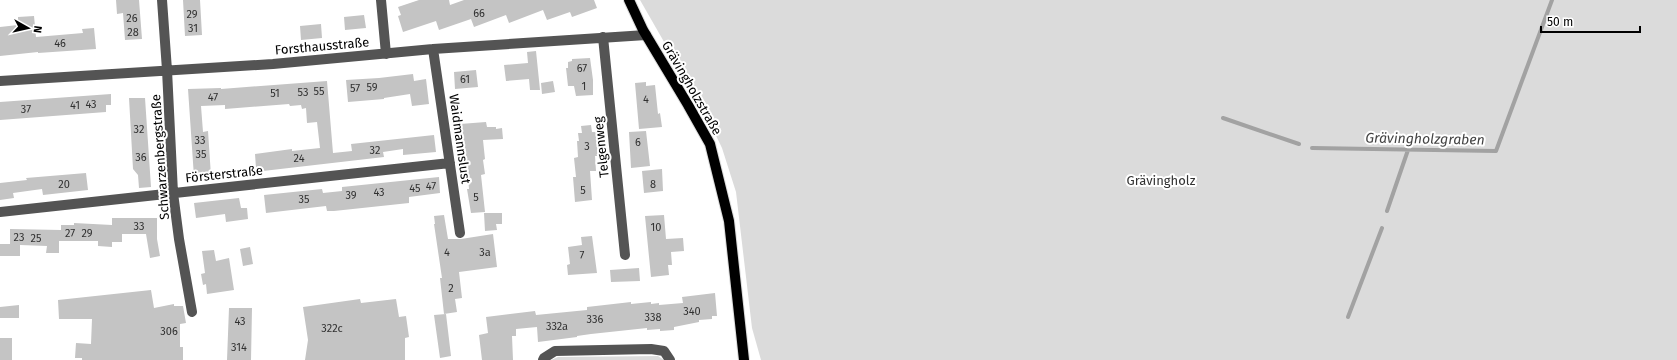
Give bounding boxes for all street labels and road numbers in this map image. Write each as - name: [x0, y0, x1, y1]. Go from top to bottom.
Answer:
- street label: Forsthausstraße: [274, 34, 370, 58]
- street label: Grävingholzstraße: [659, 38, 725, 138]
- street label: Waidmannslust: [446, 93, 474, 185]
- street label: Schwarzenbergstraße: [148, 94, 172, 220]
- street label: Telgenweg: [590, 115, 612, 178]
- street label: Försterstraße: [184, 162, 264, 186]

